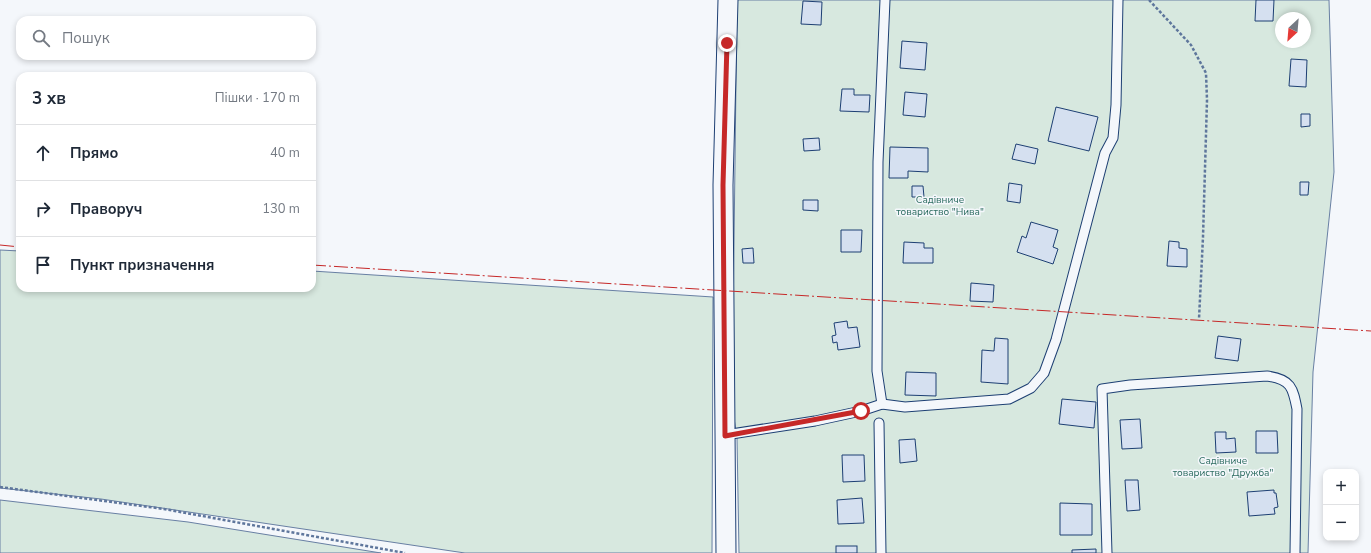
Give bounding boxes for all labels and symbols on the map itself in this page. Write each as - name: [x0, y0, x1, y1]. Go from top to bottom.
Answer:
- north arrow: [1275, 12, 1311, 48]
- route end: [718, 34, 736, 52]
- park label: Садівниче товариство "Нива": [896, 193, 984, 219]
- route start: [852, 402, 870, 420]
- park label: Садівниче товариство "Дружба": [1173, 454, 1273, 480]

